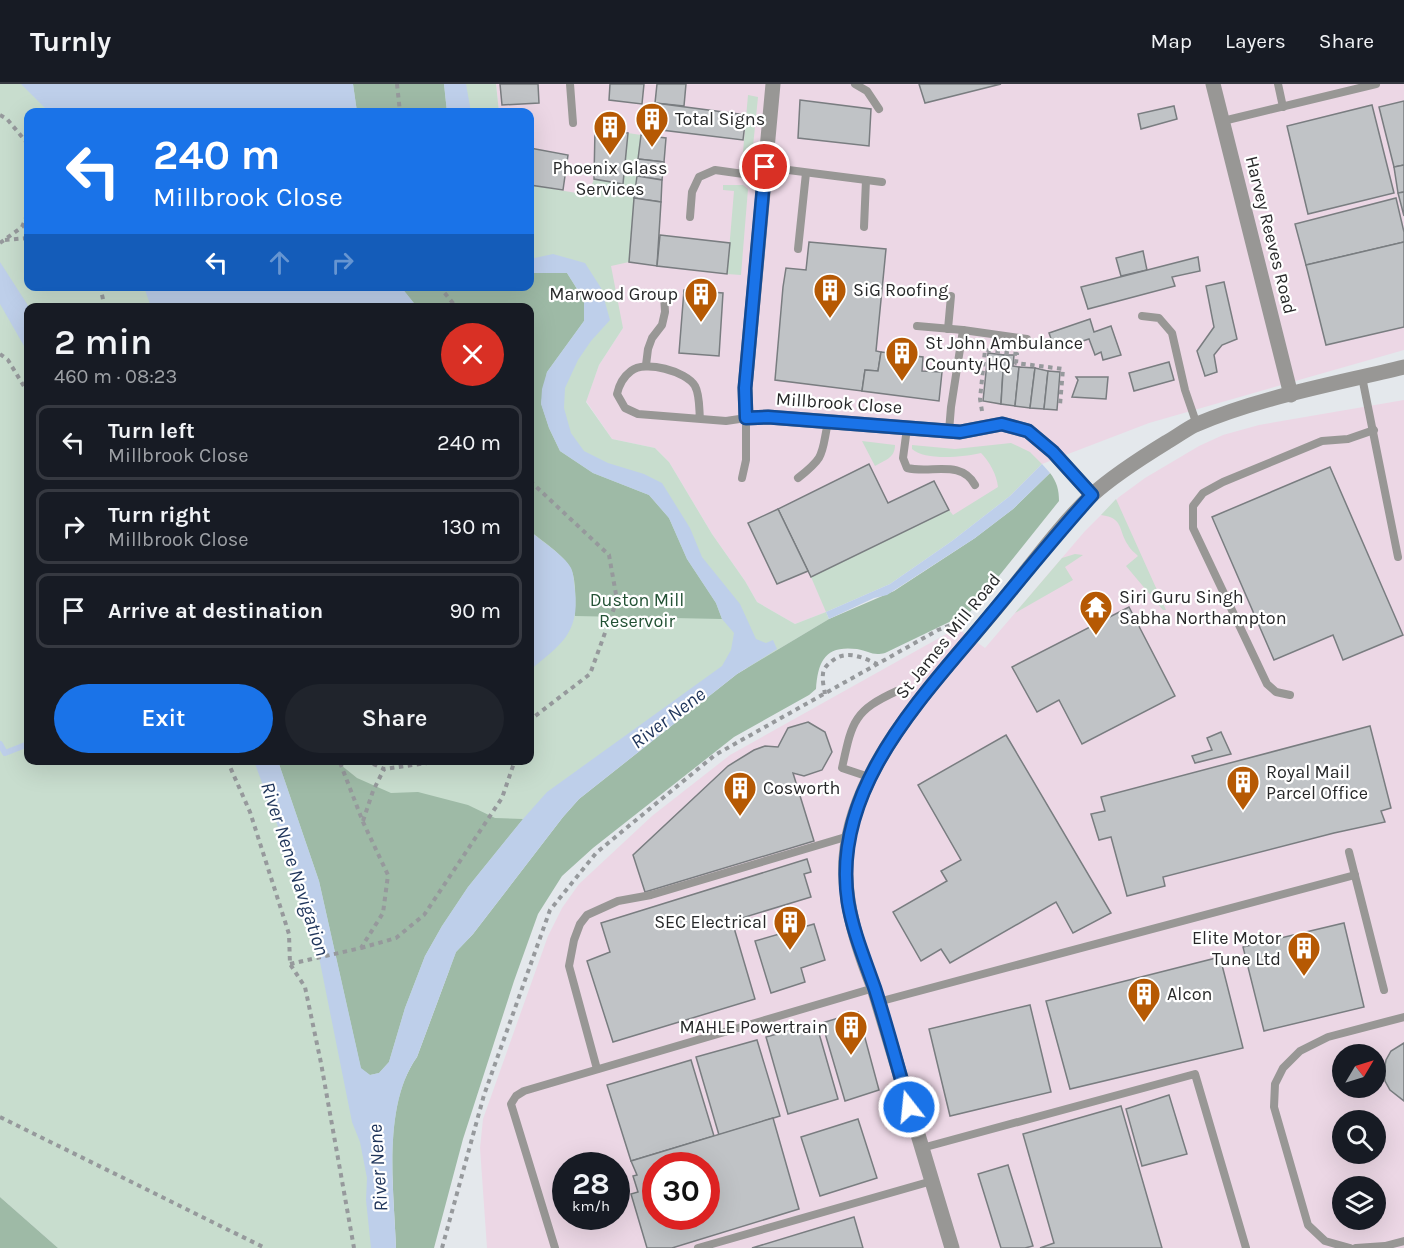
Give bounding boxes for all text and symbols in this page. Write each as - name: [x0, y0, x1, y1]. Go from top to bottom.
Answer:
- text: Turnly: [30, 25, 111, 58]
- text: Map: [1150, 29, 1192, 53]
- text: Layers: [1225, 29, 1286, 53]
- text: Share: [1319, 29, 1374, 53]
- building icon: Total Signs: [634, 101, 670, 148]
- place label: Total Signs: [675, 108, 765, 130]
- building icon: Phoenix Glass Services: [592, 109, 628, 156]
- text: 240 m: [153, 130, 280, 180]
- icon: left: [54, 132, 132, 210]
- pin: [739, 141, 790, 192]
- icon: arrive: [748, 150, 781, 183]
- street label: Harvey Reeves Road: [1241, 154, 1301, 316]
- place label: Phoenix Glass Services: [552, 157, 668, 200]
- text: Millbrook Close: [153, 181, 343, 213]
- icon: left: [200, 246, 233, 279]
- icon: ahead: [263, 246, 296, 279]
- icon: right: [326, 246, 359, 279]
- building icon: SiG Roofing: [812, 272, 848, 319]
- building icon: Marwood Group: [683, 276, 719, 323]
- place label: SiG Roofing: [853, 279, 948, 301]
- place label: Marwood Group: [549, 283, 678, 305]
- text: 2 min: [54, 321, 152, 363]
- button: close: [441, 323, 504, 386]
- place label: St John Ambulance County HQ: [925, 332, 1083, 375]
- building icon: St John Ambulance County HQ: [884, 335, 920, 382]
- text: 460 m · 08:23: [54, 365, 177, 388]
- street label: Millbrook Close: [775, 388, 903, 418]
- text: Turn left: [108, 418, 195, 444]
- icon: left: [57, 426, 90, 459]
- text: 240 m: [437, 430, 501, 456]
- text: Millbrook Close: [108, 444, 249, 467]
- text: Turn right: [108, 502, 211, 528]
- icon: right: [57, 510, 90, 543]
- text: 130 m: [442, 514, 501, 540]
- text: Millbrook Close: [108, 528, 249, 551]
- street label: St James Mill Road: [891, 569, 1005, 703]
- place label: Siri Guru Singh Sabha Northampton: [1119, 586, 1287, 629]
- park label: Duston Mill Reservoir: [590, 589, 684, 632]
- temple icon: Siri Guru Singh Sabha Northampton: [1078, 589, 1114, 636]
- icon: arrive: [57, 594, 90, 627]
- text: Arrive at destination: [108, 598, 323, 624]
- text: 90 m: [449, 598, 501, 624]
- water label: River Nene: [626, 682, 710, 754]
- button: Exit: [54, 684, 273, 753]
- button: Share: [285, 684, 504, 753]
- place label: Royal Mail Parcel Office: [1266, 761, 1368, 804]
- building icon: Royal Mail Parcel Office: [1225, 764, 1261, 811]
- building icon: Cosworth: [722, 770, 758, 817]
- place label: Cosworth: [763, 777, 840, 799]
- water label: River Nene Navigation: [256, 779, 334, 959]
- building icon: SEC Electrical: [772, 904, 808, 951]
- place label: SEC Electrical: [654, 911, 767, 933]
- place label: Elite Motor Tune Ltd: [1192, 927, 1281, 970]
- building icon: Elite Motor Tune Ltd: [1286, 930, 1322, 977]
- building icon: Alcon: [1126, 976, 1162, 1023]
- place label: Alcon: [1167, 983, 1212, 1005]
- building icon: MAHLE Powertrain: [833, 1009, 869, 1056]
- place label: MAHLE Powertrain: [680, 1016, 828, 1038]
- north arrow: [1332, 1044, 1386, 1098]
- map controls: [1332, 1044, 1386, 1230]
- position arrow: [877, 1075, 941, 1139]
- button: search: [1332, 1110, 1386, 1164]
- water label: River Nene: [363, 1124, 393, 1212]
- speed limit sign: 30: [642, 1152, 720, 1230]
- text: 28: [572, 1166, 610, 1202]
- button: layers: [1332, 1176, 1386, 1230]
- text: km/h: [572, 1197, 610, 1215]

